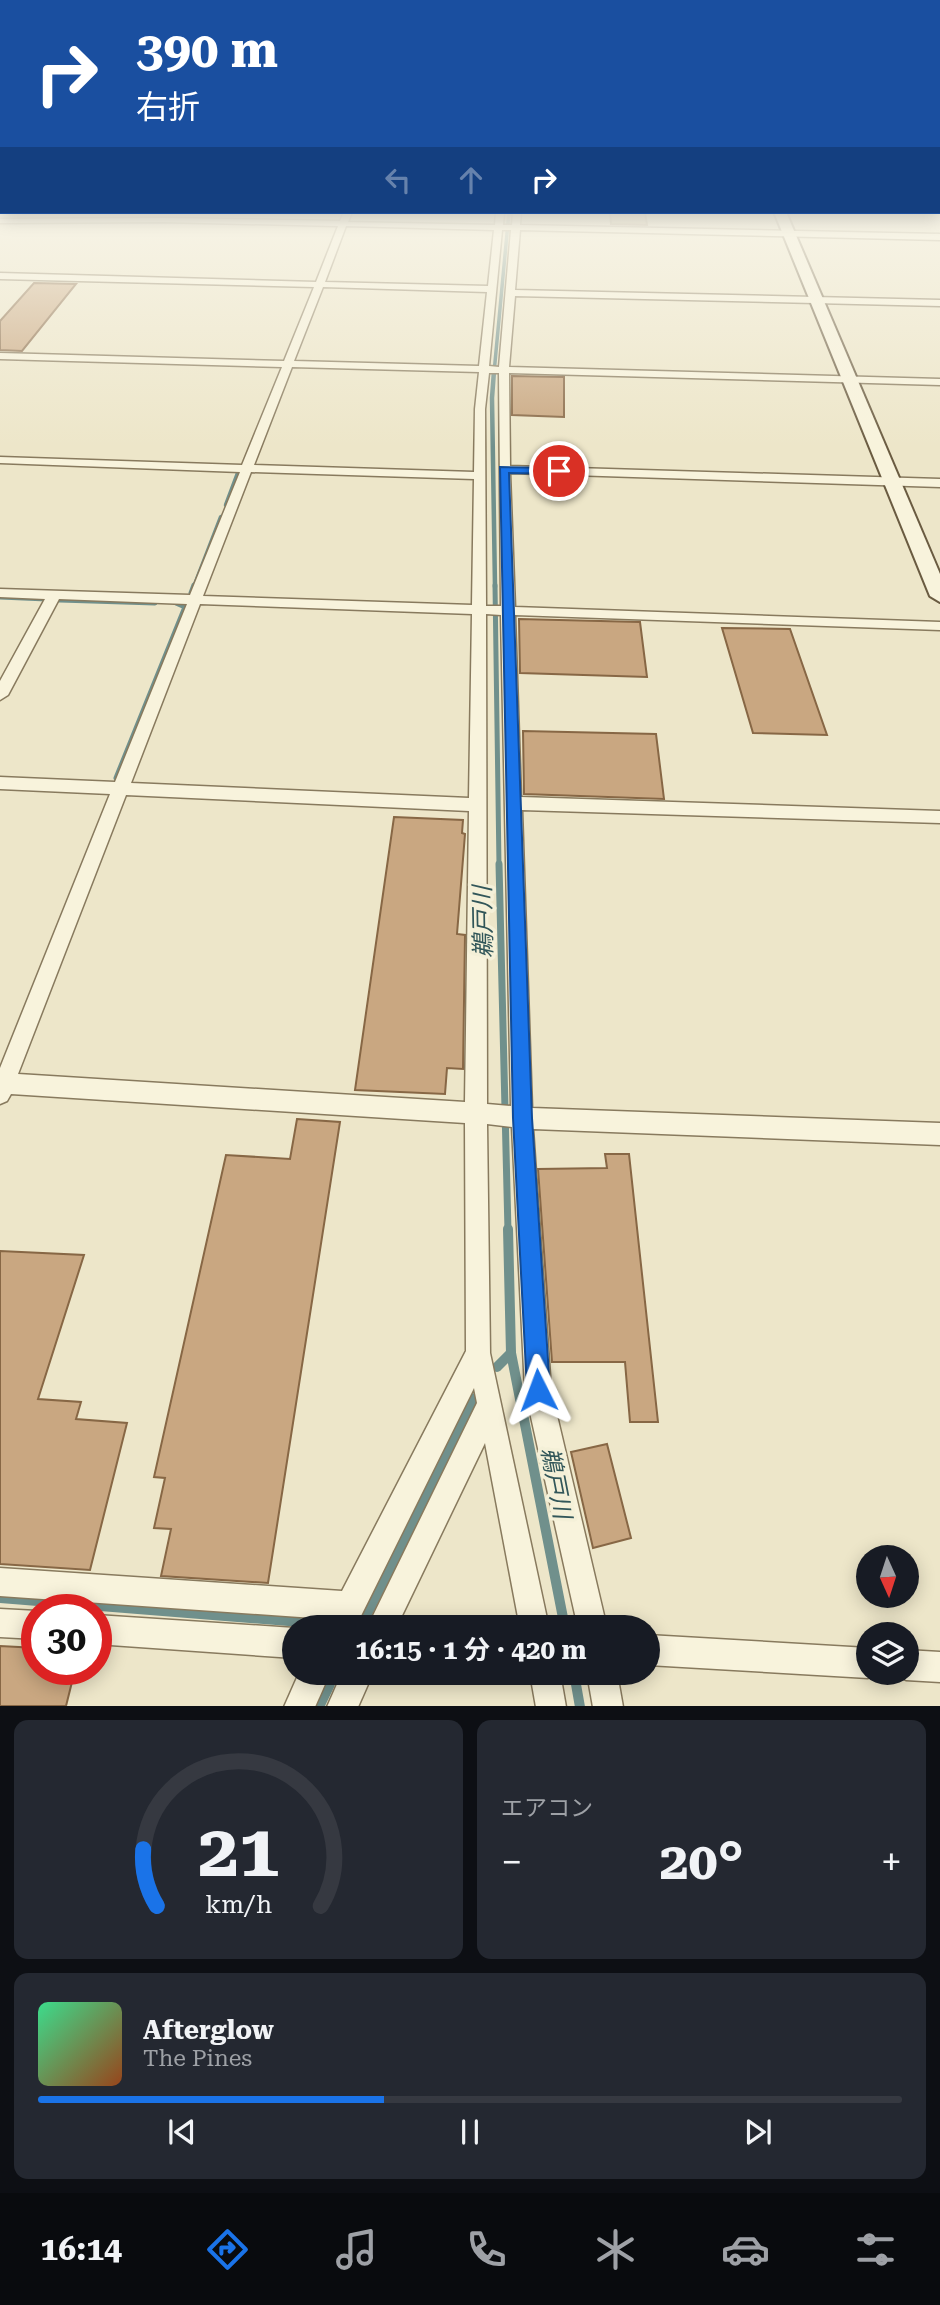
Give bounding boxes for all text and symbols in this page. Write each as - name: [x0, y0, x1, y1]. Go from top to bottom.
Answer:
- text: 390 m: [136, 22, 278, 79]
- icon: right: [21, 28, 112, 119]
- text: 右折: [136, 88, 200, 126]
- icon: left: [379, 161, 417, 199]
- icon: ahead: [452, 161, 490, 199]
- icon: right: [525, 161, 563, 199]
- pin: [529, 441, 589, 501]
- icon: arrive: [540, 452, 578, 490]
- water label: 鵜戸川: [468, 883, 498, 958]
- position arrow: [501, 1353, 575, 1427]
- water label: 鵜戸川: [535, 1445, 577, 1524]
- north arrow: [856, 1545, 919, 1608]
- map controls: [856, 1545, 919, 1685]
- speed limit sign: 30: [21, 1594, 112, 1685]
- button: layers: [856, 1622, 919, 1685]
- text: 16:15 · 1 分 · 420 m: [355, 1635, 587, 1665]
- text: エアコン: [501, 1795, 593, 1822]
- text: 21: [198, 1809, 279, 1894]
- text: 20°: [659, 1831, 744, 1892]
- text: −: [501, 1840, 522, 1884]
- text: +: [881, 1840, 902, 1884]
- text: km/h: [205, 1889, 272, 1918]
- text: Afterglow: [143, 2015, 274, 2045]
- text: The Pines: [143, 2045, 252, 2072]
- icon: previous: [163, 2113, 201, 2151]
- icon: pause: [451, 2113, 489, 2151]
- icon: next: [739, 2113, 777, 2151]
- icon: directions: [203, 2225, 252, 2274]
- icon: music: [332, 2225, 381, 2274]
- icon: phone: [462, 2225, 511, 2274]
- icon: climate: [591, 2225, 640, 2274]
- icon: car: [721, 2225, 770, 2274]
- icon: filters: [851, 2225, 900, 2274]
- text: 16:14: [40, 2230, 122, 2268]

